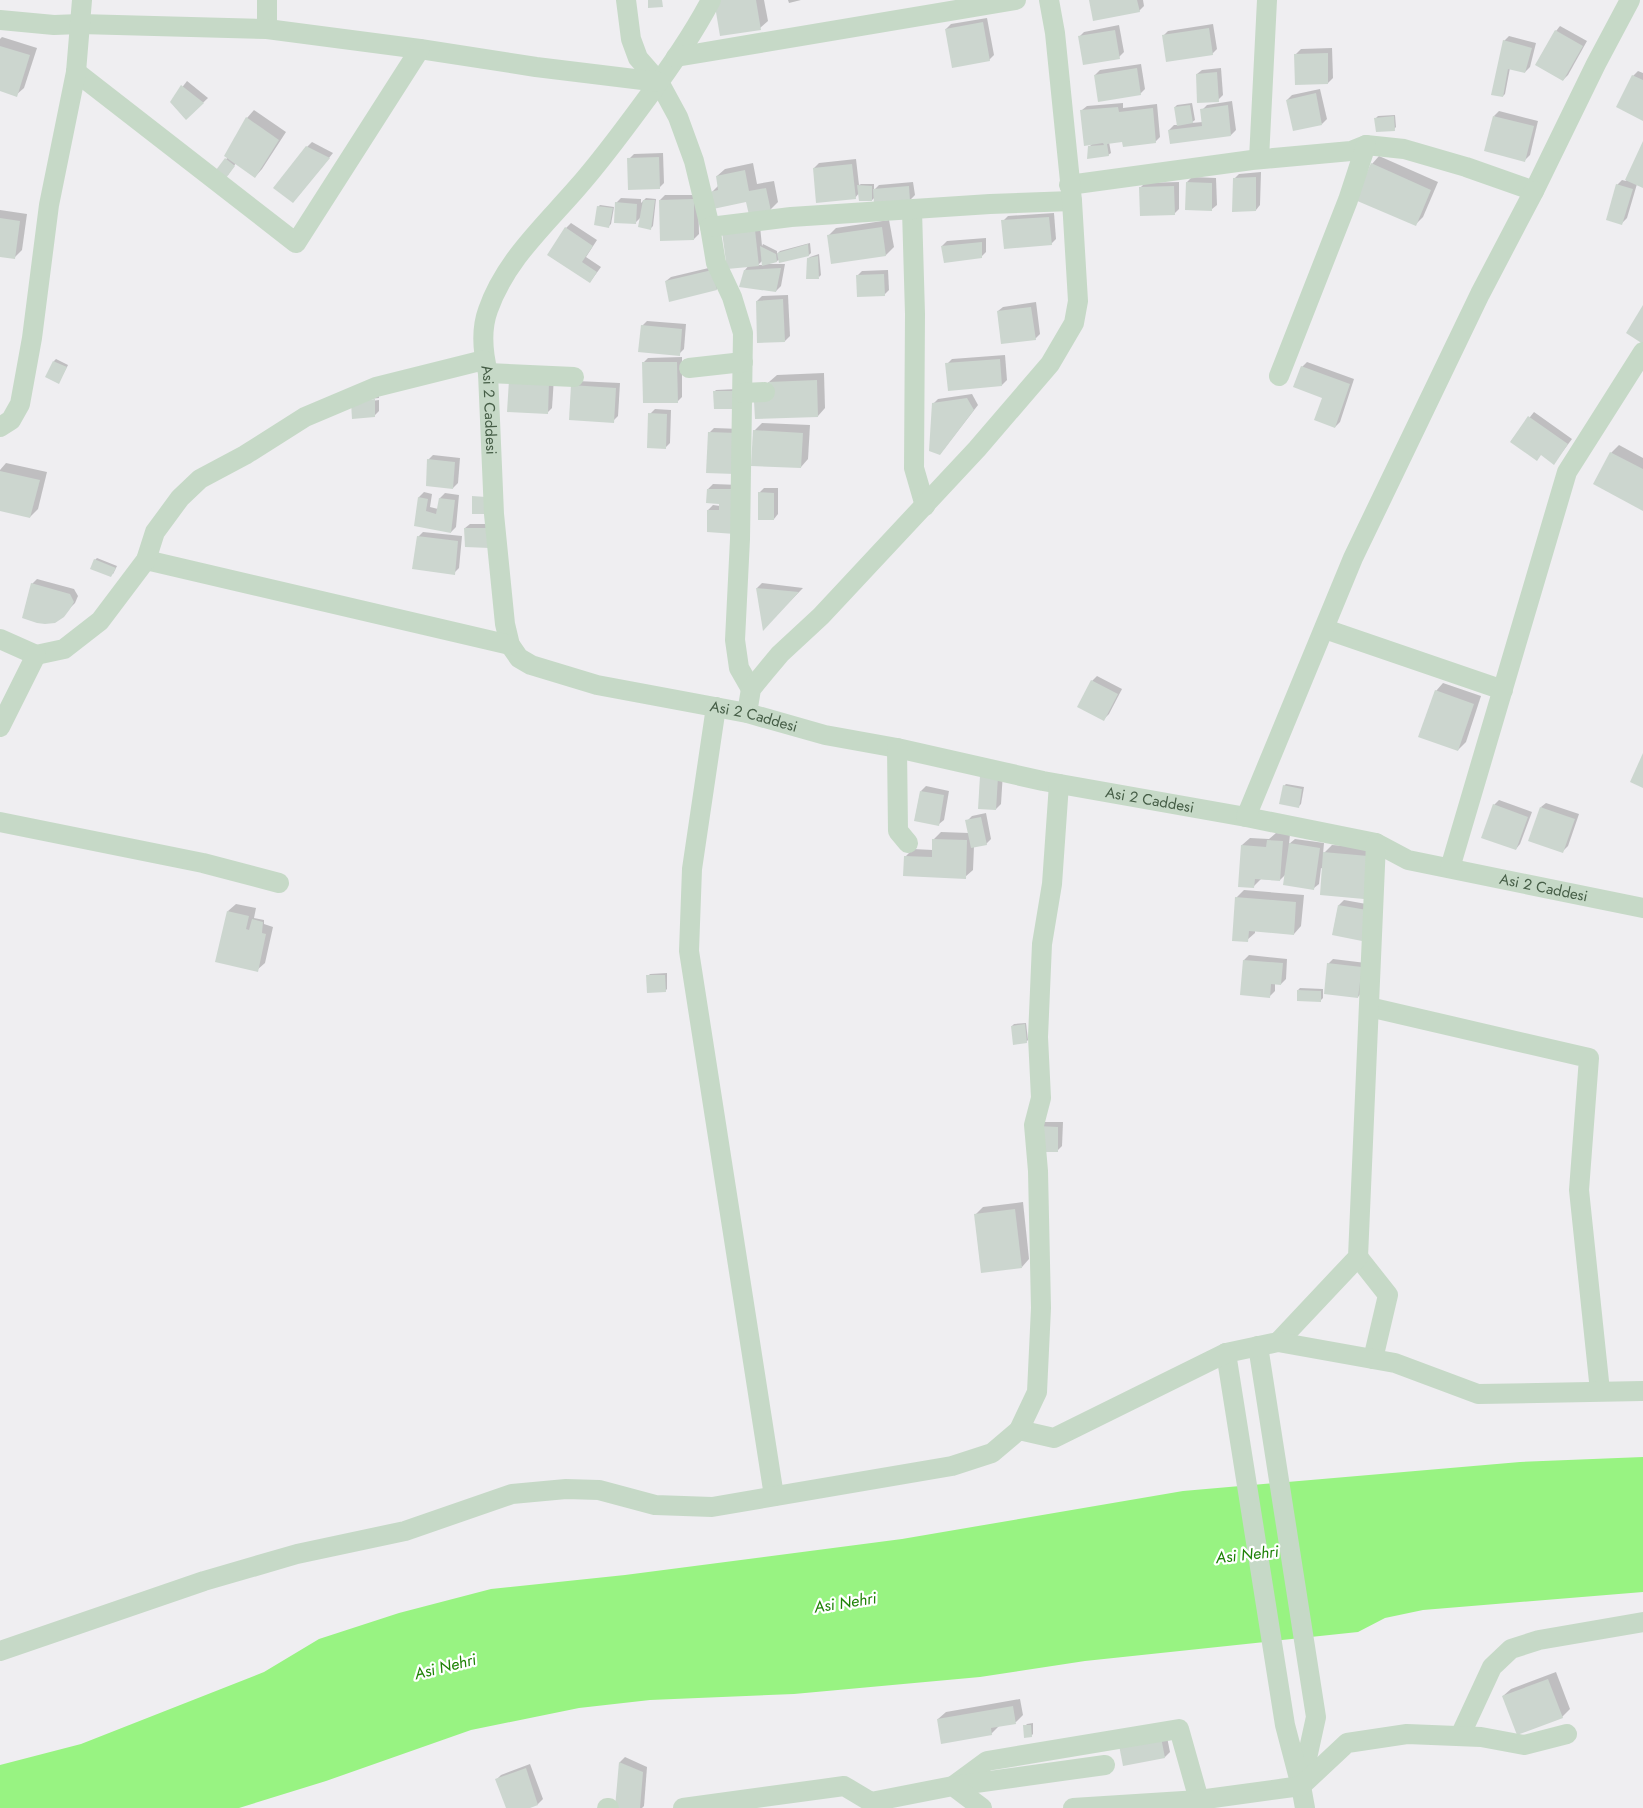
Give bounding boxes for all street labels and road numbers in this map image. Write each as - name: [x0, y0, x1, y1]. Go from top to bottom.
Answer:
- street label: Asi 2 Caddesi: [475, 363, 502, 455]
- street label: Asi 2 Caddesi: [708, 695, 800, 738]
- street label: Asi 2 Caddesi: [1104, 781, 1196, 819]
- street label: Asi 2 Caddesi: [1497, 868, 1590, 907]

